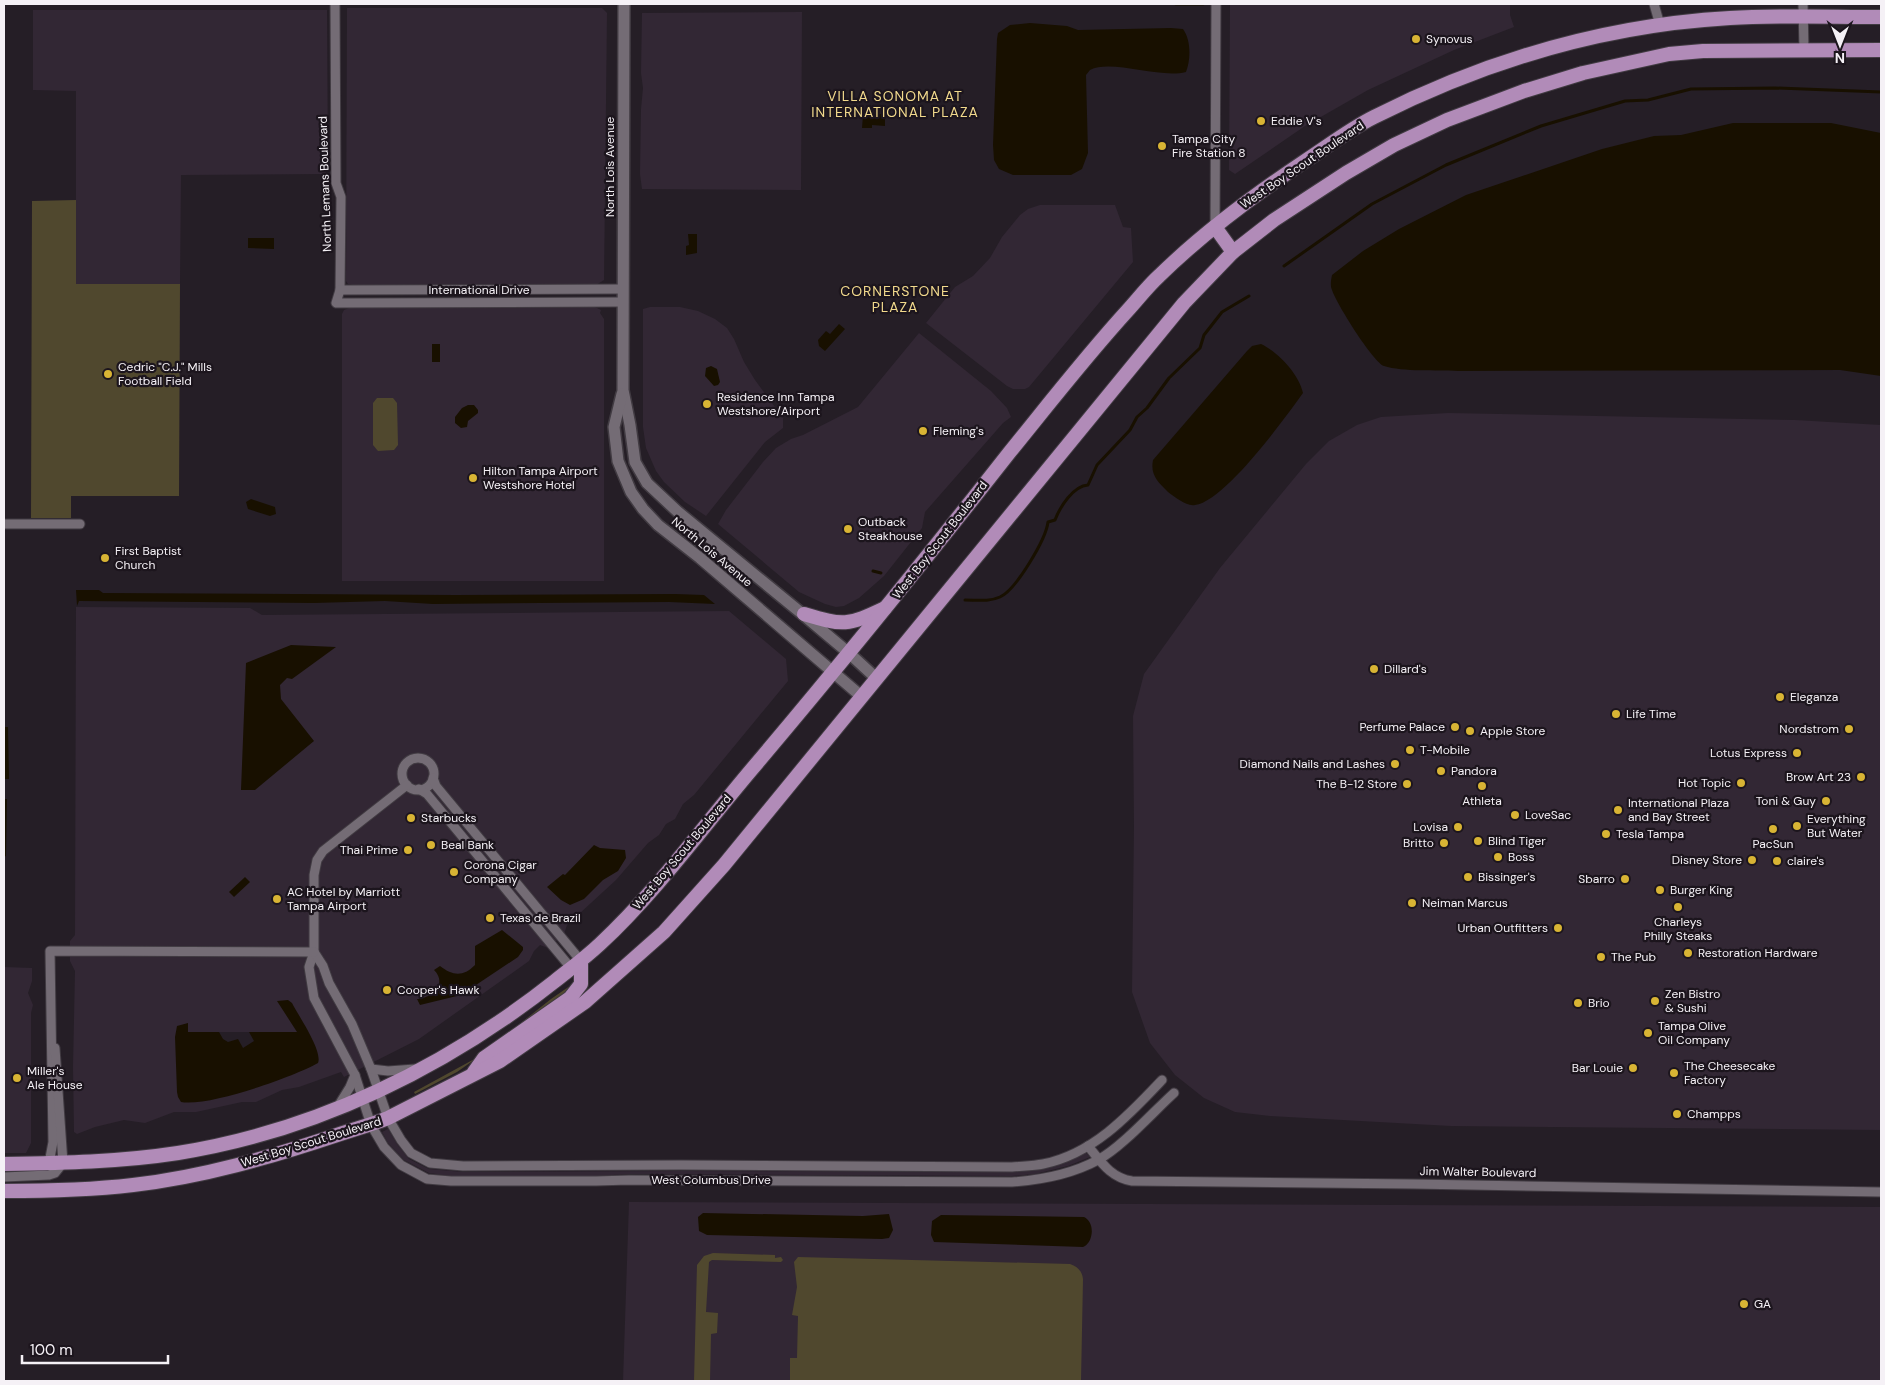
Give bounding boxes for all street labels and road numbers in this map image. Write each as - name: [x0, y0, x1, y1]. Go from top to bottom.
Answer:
- street label: North Lemans Boulevard: [315, 116, 335, 252]
- street label: North Lois Avenue: [602, 116, 618, 217]
- street label: West Boy Scout Boulevard: [1237, 118, 1367, 212]
- street label: International Drive: [428, 282, 530, 298]
- street label: West Boy Scout Boulevard: [889, 478, 991, 602]
- street label: North Lois Avenue: [668, 514, 756, 591]
- street label: West Boy Scout Boulevard: [629, 791, 735, 913]
- street label: West Boy Scout Boulevard: [239, 1113, 383, 1171]
- street label: Jim Walter Boulevard: [1419, 1163, 1537, 1181]
- street label: West Columbus Drive: [651, 1172, 771, 1188]

